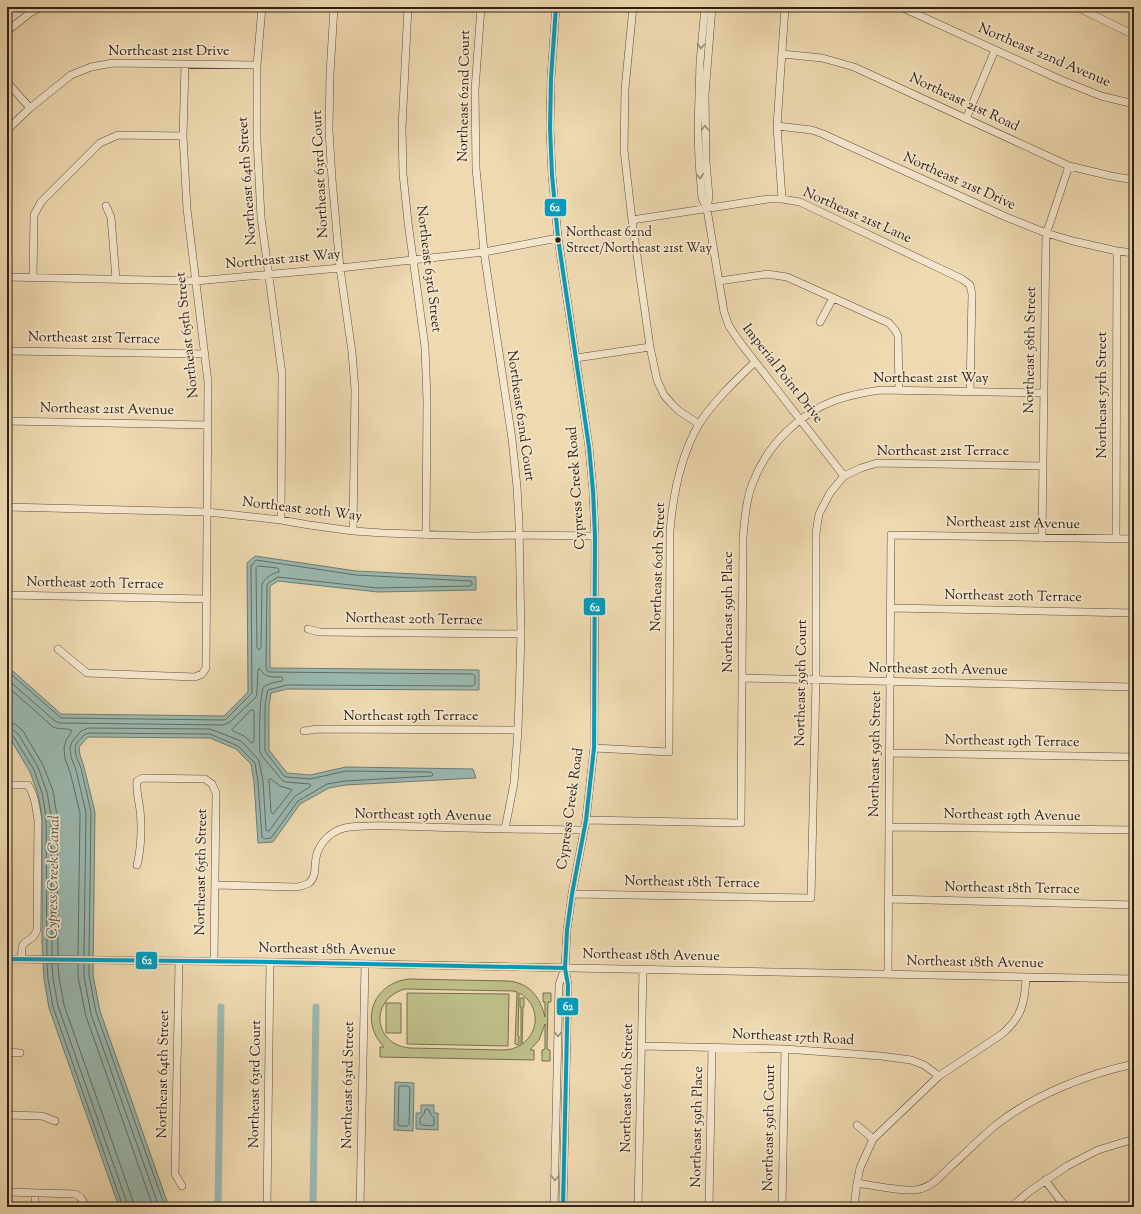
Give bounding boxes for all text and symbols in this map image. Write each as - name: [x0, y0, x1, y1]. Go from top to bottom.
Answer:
- street label: Northeast 22nd Avenue: [975, 19, 1113, 93]
- street label: Northeast 62nd Court: [454, 30, 476, 162]
- street label: Northeast 21st Drive: [108, 42, 230, 62]
- one-way arrow: [697, 43, 706, 49]
- street label: Northeast 21st Road: [906, 69, 1022, 137]
- street label: Northeast 63rd Court: [308, 109, 334, 239]
- street label: Northeast 64th Street: [234, 116, 262, 246]
- one-way arrow: [701, 125, 709, 131]
- street label: Northeast 21st Drive: [900, 148, 1018, 216]
- one-way arrow: [696, 173, 705, 179]
- street label: Northeast 21st Lane: [799, 183, 915, 249]
- line badge: 62: [544, 198, 567, 217]
- text: 62: [550, 200, 561, 216]
- street label: Northeast 63rd Street: [410, 204, 446, 334]
- place label: Northeast 62nd Street/Northeast 21st Way: [566, 224, 712, 258]
- marker: Northeast 62nd Street/Northeast 21st Way: [553, 235, 563, 245]
- street label: Northeast 21st Way: [225, 245, 341, 275]
- street label: Northeast 65th Street: [171, 271, 205, 399]
- street label: Northeast 58th Street: [1020, 286, 1042, 414]
- street label: Imperial Point Drive: [737, 320, 827, 428]
- street label: Northeast 21st Terrace: [28, 328, 160, 350]
- street label: Northeast 57th Street: [1093, 331, 1113, 458]
- street label: Northeast 62nd Court: [501, 349, 539, 483]
- street label: Northeast 21st Way: [873, 369, 989, 389]
- street label: Northeast 21st Avenue: [40, 399, 174, 421]
- street label: Cypress Creek Road: [563, 426, 591, 550]
- street label: Northeast 21st Terrace: [877, 442, 1009, 462]
- street label: Northeast 20th Way: [241, 493, 363, 527]
- street label: Northeast 60th Street: [647, 502, 671, 632]
- street label: Northeast 21st Avenue: [946, 513, 1080, 535]
- street label: Northeast 59th Place: [719, 551, 739, 673]
- street label: Northeast 20th Terrace: [26, 573, 164, 595]
- street label: Northeast 20th Terrace: [944, 586, 1082, 608]
- line badge: 62: [583, 597, 606, 616]
- text: 62: [590, 600, 601, 616]
- street label: Northeast 20th Terrace: [345, 609, 483, 631]
- street label: Northeast 59th Court: [791, 619, 813, 747]
- street label: Northeast 20th Avenue: [868, 659, 1008, 681]
- street label: Northeast 59th Street: [865, 690, 887, 818]
- street label: Northeast 19th Terrace: [343, 707, 479, 727]
- street label: Northeast 19th Terrace: [944, 731, 1080, 753]
- street label: Cypress Creek Road: [553, 747, 589, 871]
- street label: Northeast 19th Avenue: [354, 805, 492, 827]
- street label: Northeast 19th Avenue: [943, 805, 1081, 827]
- street label: Northeast 65th Street: [191, 808, 213, 936]
- water label: Cypress Creek Canal: [42, 815, 66, 939]
- street label: Northeast 18th Terrace: [624, 872, 760, 894]
- street label: Northeast 18th Terrace: [944, 878, 1080, 900]
- street label: Northeast 18th Avenue: [258, 939, 396, 961]
- street label: Northeast 18th Avenue: [582, 945, 720, 967]
- line badge: 62: [135, 951, 158, 970]
- street label: Northeast 18th Avenue: [906, 952, 1044, 974]
- text: 62: [142, 953, 153, 969]
- line badge: 62: [556, 997, 579, 1016]
- text: 62: [563, 999, 574, 1015]
- street label: Northeast 64th Street: [153, 1009, 175, 1139]
- street label: Northeast 63rd Court: [245, 1019, 267, 1148]
- street label: Northeast 63rd Street: [338, 1021, 360, 1149]
- street label: Northeast 60th Street: [617, 1023, 639, 1153]
- street label: Northeast 17th Road: [731, 1025, 855, 1051]
- one-way arrow: [554, 1031, 562, 1037]
- street label: Northeast 59th Court: [759, 1064, 781, 1192]
- street label: Northeast 59th Place: [687, 1066, 709, 1188]
- one-way arrow: [551, 1175, 559, 1181]

